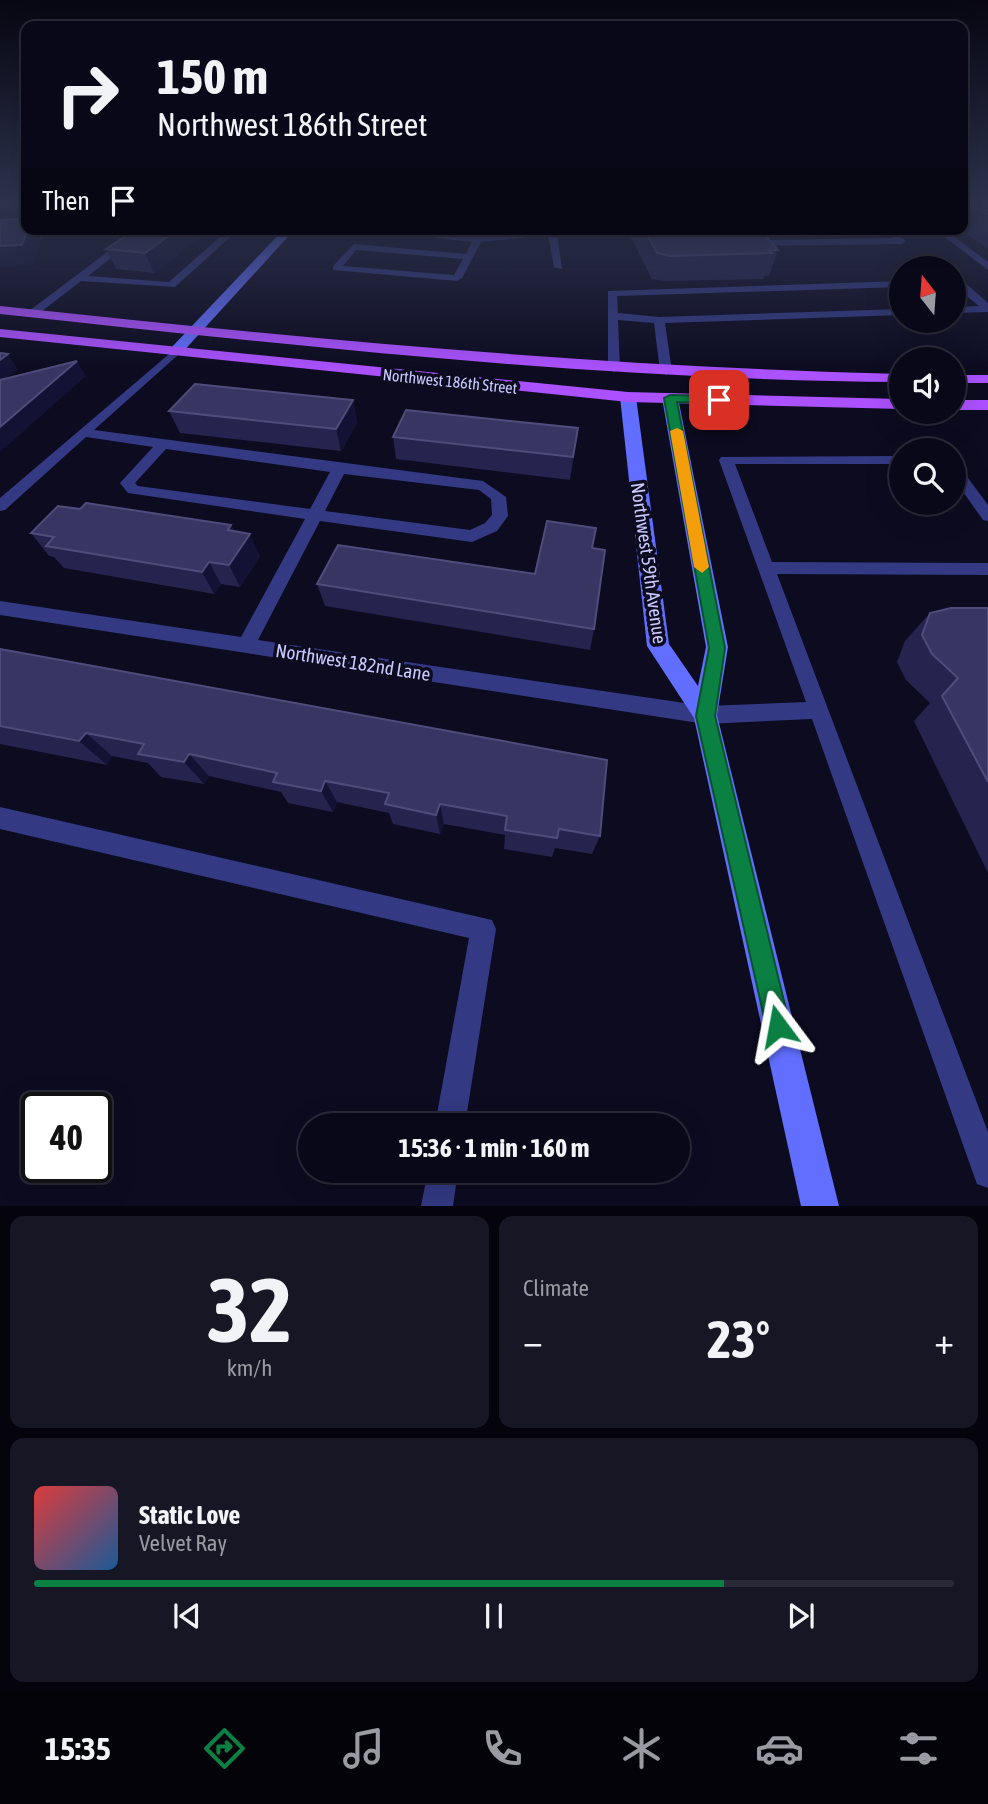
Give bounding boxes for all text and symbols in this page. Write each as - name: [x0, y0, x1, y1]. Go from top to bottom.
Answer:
- text: 150 m: [157, 48, 268, 104]
- icon: right: [42, 49, 133, 140]
- text: Northwest 186th Street: [157, 106, 427, 143]
- icon: arrive: [104, 182, 142, 220]
- text: Then: [42, 186, 90, 216]
- north arrow: [889, 256, 966, 332]
- map controls: [889, 256, 966, 515]
- button: sound: [889, 347, 966, 424]
- street label: Northwest 186th Street: [382, 365, 519, 397]
- pin: [689, 370, 749, 430]
- icon: arrive: [700, 381, 738, 419]
- button: search: [889, 438, 966, 515]
- street label: Northwest 59th Avenue: [627, 481, 671, 645]
- street label: Northwest 182nd Lane: [274, 639, 432, 685]
- position arrow: [741, 989, 815, 1063]
- speed limit sign: 40: [21, 1092, 112, 1183]
- text: 15:36 · 1 min · 160 m: [399, 1133, 589, 1163]
- text: 32: [207, 1257, 292, 1361]
- text: Climate: [523, 1275, 589, 1301]
- text: 23°: [707, 1309, 770, 1369]
- text: −: [523, 1319, 543, 1362]
- text: +: [934, 1319, 954, 1362]
- text: km/h: [227, 1355, 272, 1381]
- text: Static Love: [139, 1500, 240, 1530]
- text: Velvet Ray: [139, 1530, 227, 1556]
- icon: previous: [168, 1597, 206, 1635]
- icon: pause: [475, 1597, 513, 1635]
- icon: next: [782, 1597, 820, 1635]
- icon: directions: [200, 1724, 249, 1773]
- icon: music: [339, 1724, 388, 1773]
- icon: phone: [478, 1724, 527, 1773]
- icon: climate: [617, 1724, 666, 1773]
- icon: car: [755, 1724, 804, 1773]
- icon: filters: [894, 1724, 943, 1773]
- text: 15:35: [45, 1730, 111, 1767]

